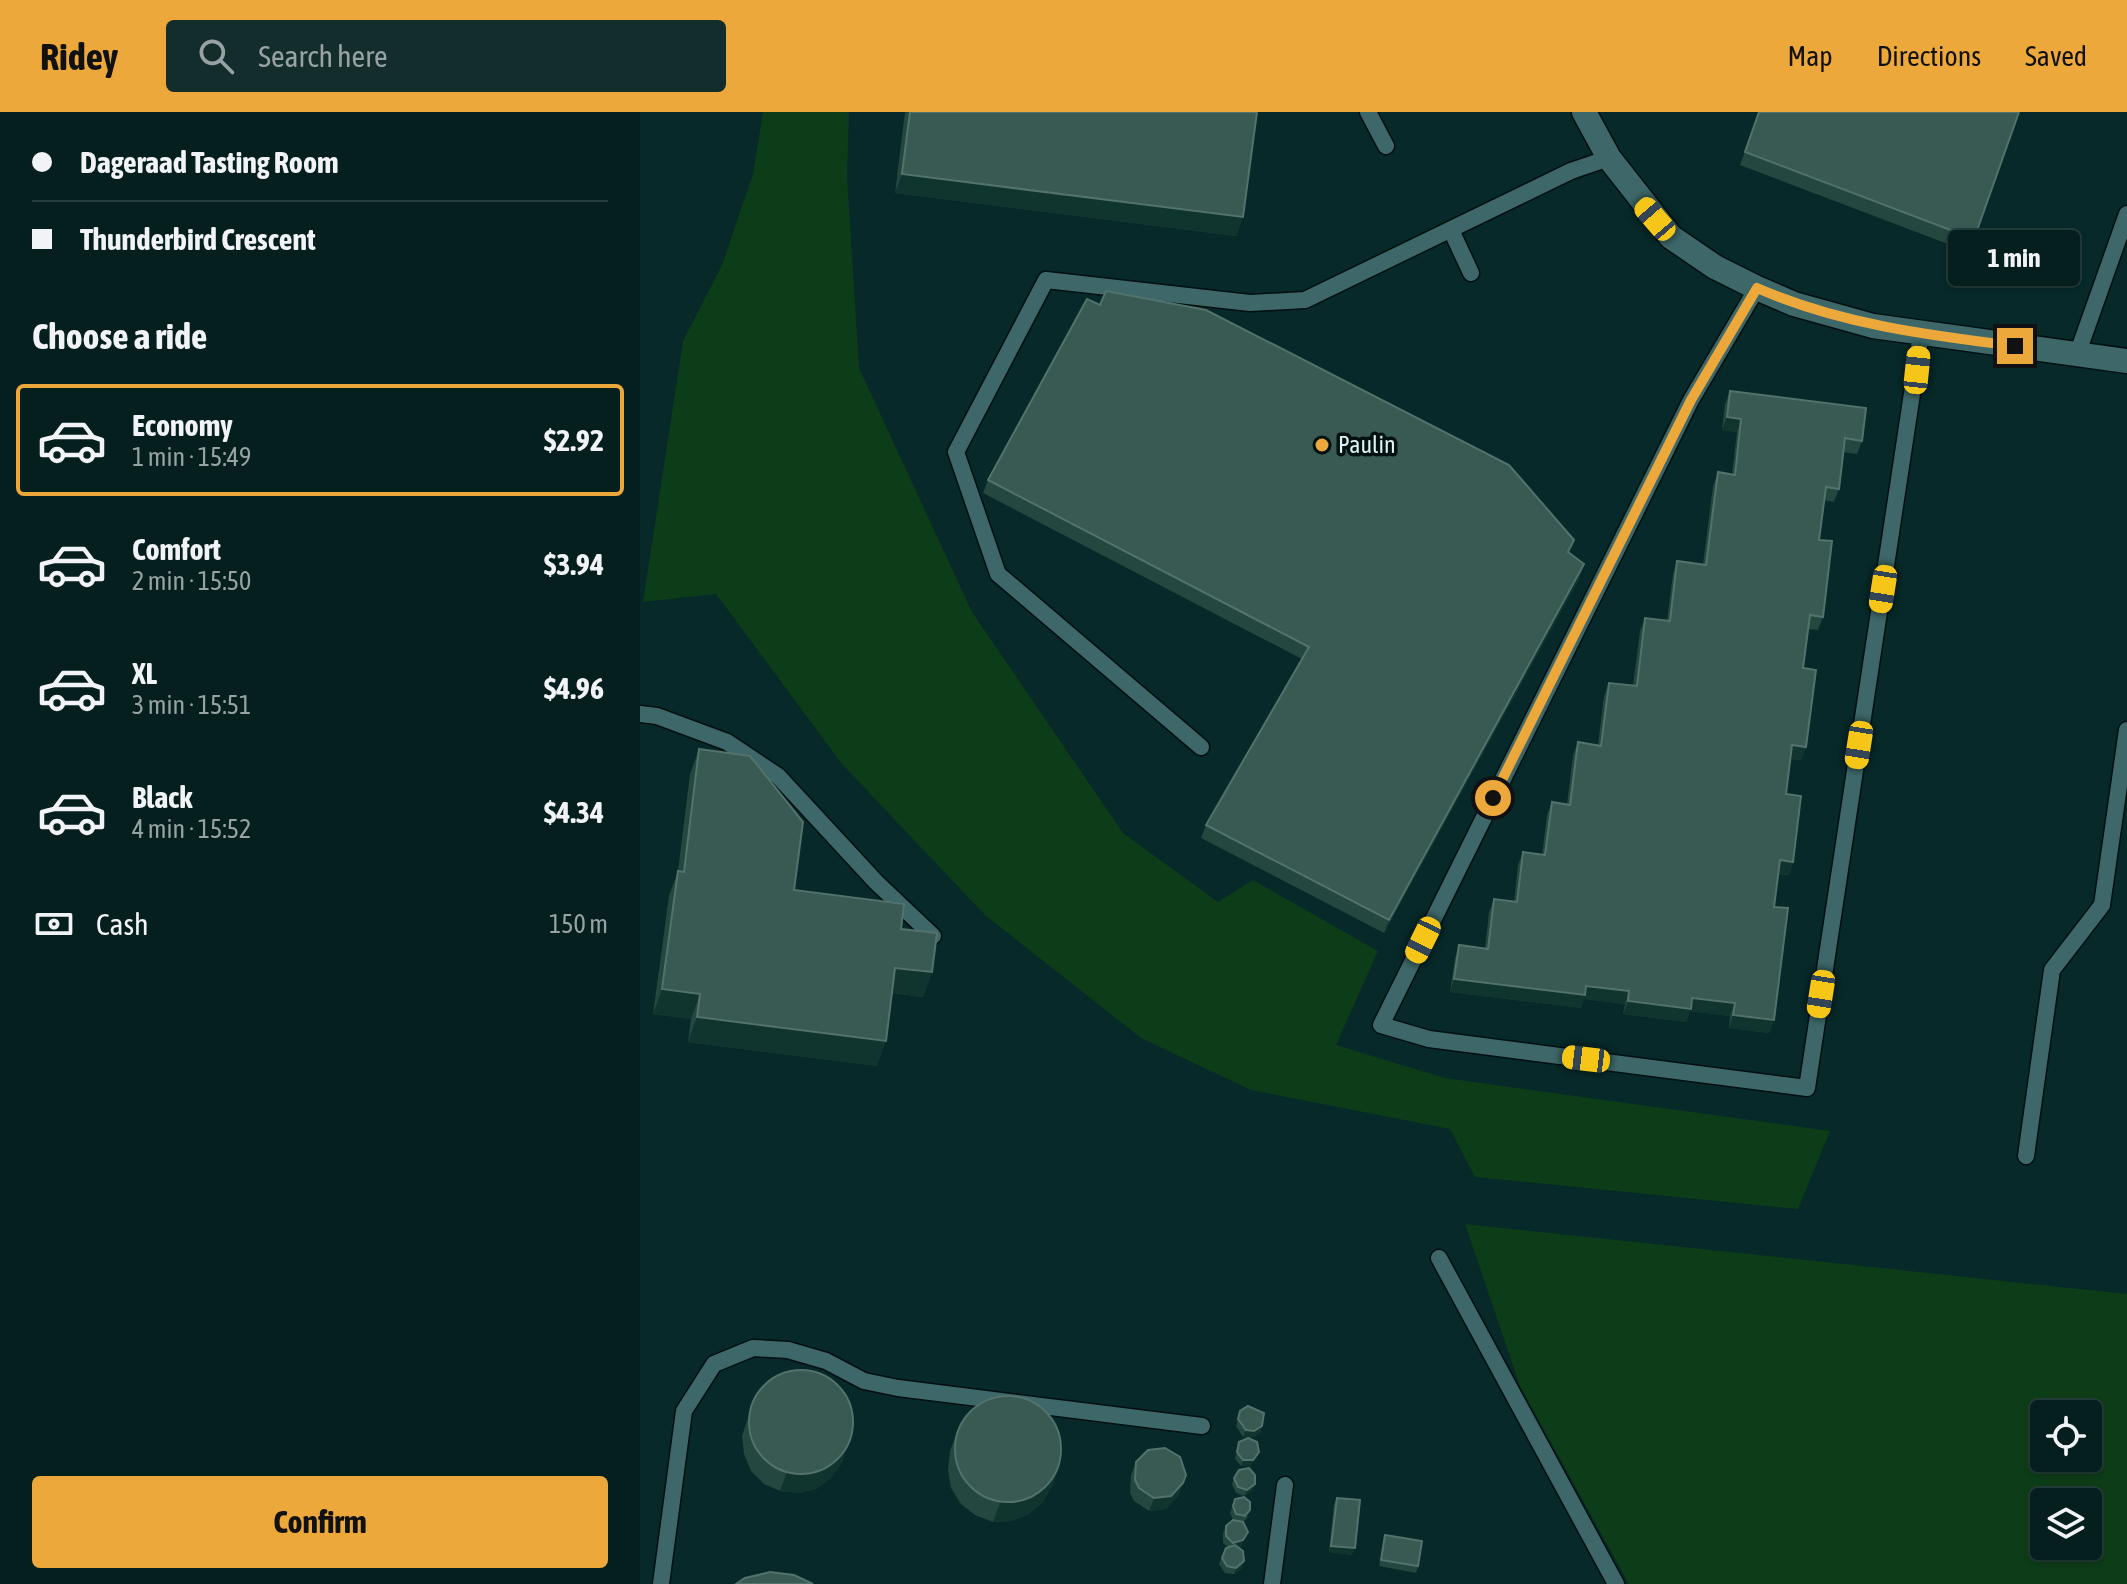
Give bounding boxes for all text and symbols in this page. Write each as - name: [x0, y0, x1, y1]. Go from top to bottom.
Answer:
- search box: [166, 20, 726, 92]
- icon: search: [194, 34, 238, 78]
- text: Ridey: [40, 35, 118, 78]
- text: Search here: [258, 39, 388, 73]
- text: Map: [1788, 40, 1833, 72]
- text: Directions: [1877, 40, 1981, 72]
- text: Saved: [2025, 40, 2087, 72]
- text: Dageraad Tasting Room: [80, 145, 339, 179]
- car: [1630, 193, 1680, 245]
- text: Thunderbird Crescent: [80, 222, 316, 256]
- callout: 1 min: [1949, 230, 2081, 286]
- text: 1 min: [1987, 243, 2041, 273]
- text: Choose a ride: [32, 315, 207, 357]
- route end: [1997, 328, 2033, 364]
- car: [1903, 345, 1931, 395]
- icon: car: [36, 404, 108, 476]
- text: Economy: [132, 408, 233, 442]
- text: $2.92: [544, 423, 604, 457]
- place label: Paulin: [1338, 431, 1396, 458]
- marker: Paulin: [1313, 436, 1331, 454]
- text: 1 min · 15:49: [132, 442, 251, 472]
- icon: car: [36, 528, 108, 600]
- text: Comfort: [132, 532, 221, 566]
- text: $3.94: [544, 547, 604, 581]
- car: [1867, 563, 1899, 615]
- text: 2 min · 15:50: [132, 566, 251, 596]
- icon: car: [36, 652, 108, 724]
- text: XL: [132, 656, 157, 690]
- text: $4.96: [544, 671, 604, 705]
- text: 3 min · 15:51: [132, 690, 251, 720]
- car: [1843, 719, 1875, 771]
- icon: car: [36, 776, 108, 848]
- text: Black: [132, 780, 192, 814]
- route start: [1475, 780, 1511, 816]
- text: $4.34: [544, 795, 604, 829]
- text: 4 min · 15:52: [132, 814, 251, 844]
- icon: cash: [32, 902, 76, 946]
- text: Cash: [96, 907, 149, 941]
- text: 150 m: [549, 909, 608, 939]
- car: [1402, 913, 1444, 967]
- car: [1805, 968, 1837, 1020]
- car: [1561, 1044, 1611, 1074]
- map controls: [2030, 1400, 2102, 1560]
- button: locate: [2030, 1400, 2102, 1472]
- button: Confirm: [32, 1476, 608, 1568]
- button: layers: [2030, 1488, 2102, 1560]

